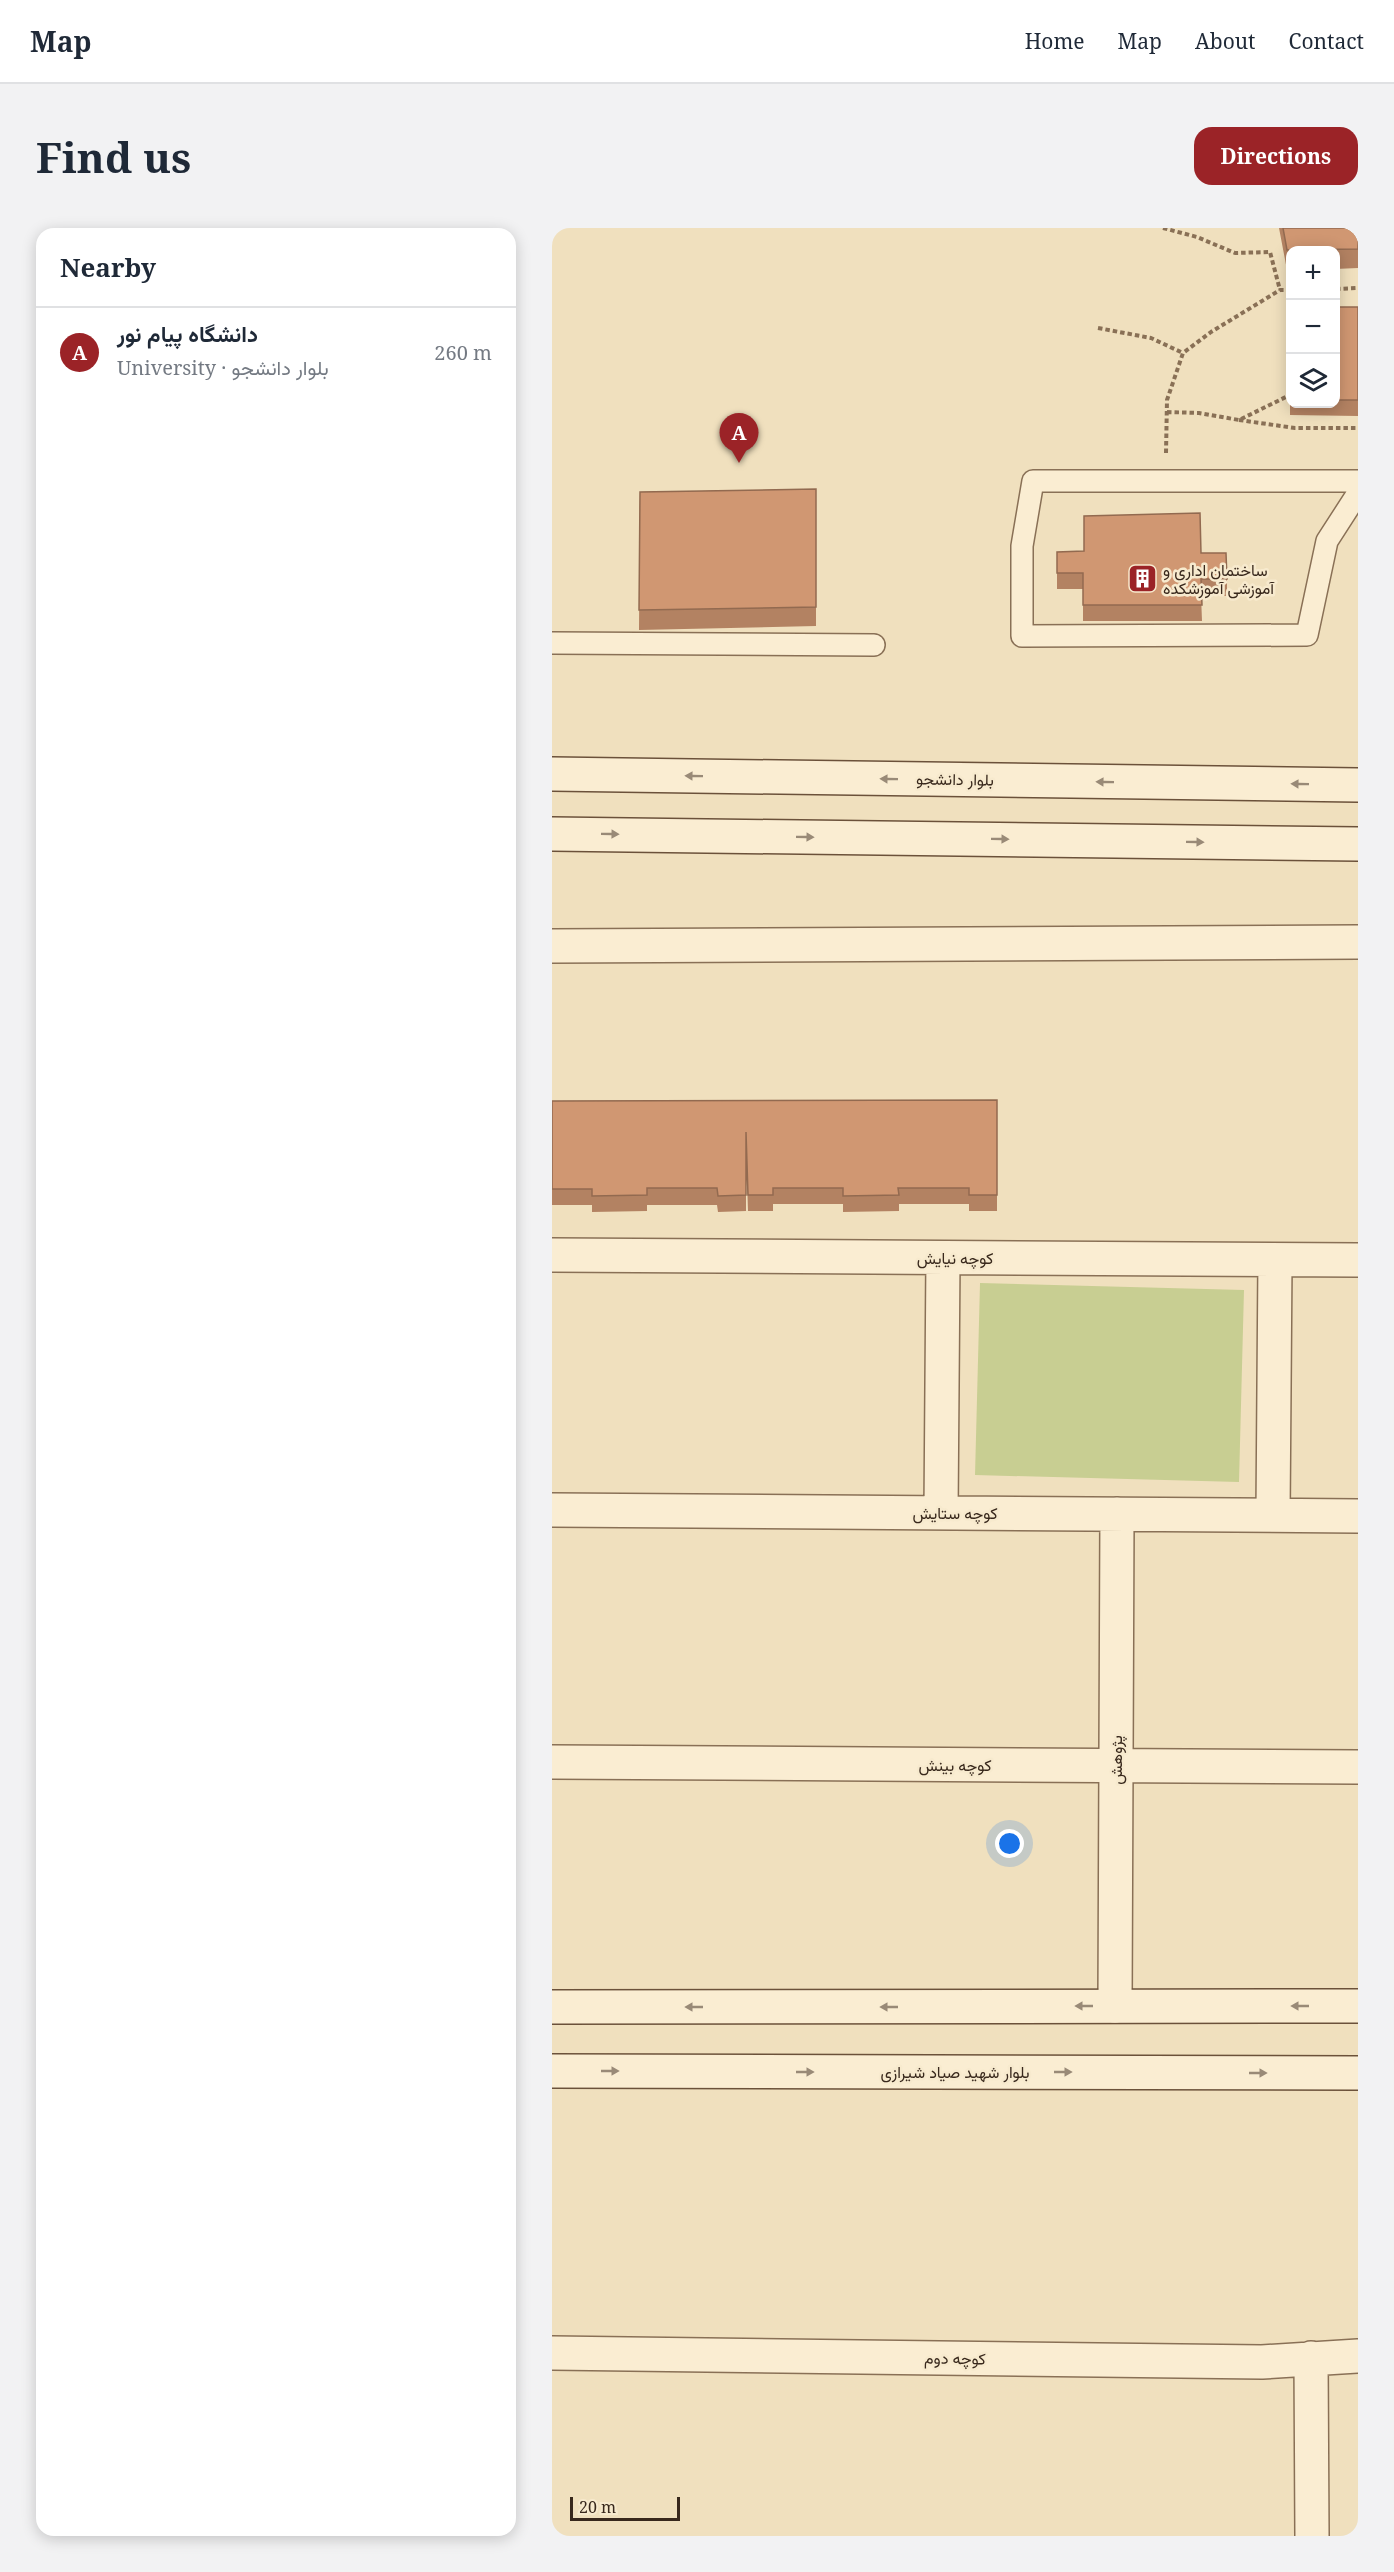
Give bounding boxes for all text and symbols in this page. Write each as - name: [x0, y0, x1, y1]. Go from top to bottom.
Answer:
- text: Map: [30, 22, 92, 60]
- text: Home: [1025, 27, 1085, 55]
- text: Map: [1118, 27, 1162, 55]
- text: About: [1195, 27, 1256, 55]
- text: Contact: [1289, 27, 1364, 55]
- button: Directions: [1194, 127, 1358, 185]
- text: Find us: [36, 128, 191, 185]
- map controls: [1286, 246, 1340, 408]
- button: +: [1286, 246, 1340, 300]
- text: Nearby: [60, 249, 156, 285]
- button: −: [1286, 300, 1340, 354]
- text: دانشگاه پیام نور: [117, 318, 258, 348]
- text: A: [72, 339, 87, 366]
- text: 260 m: [434, 339, 492, 366]
- text: University · بلوار دانشجو: [117, 354, 329, 381]
- button: layers: [1286, 354, 1340, 408]
- pin: A: [720, 414, 759, 463]
- place label: ساختمان اداری و آموزشی آموزشکده: [1163, 559, 1275, 599]
- building icon: ساختمان اداری و آموزشی آموزشکده: [1126, 563, 1158, 595]
- street label: بلوار دانشجو: [916, 767, 994, 791]
- one-way arrow: [684, 771, 703, 781]
- one-way arrow: [879, 774, 898, 783]
- one-way arrow: [1095, 777, 1114, 786]
- one-way arrow: [1290, 779, 1309, 789]
- one-way arrow: [601, 830, 620, 839]
- one-way arrow: [796, 832, 815, 842]
- one-way arrow: [991, 834, 1010, 844]
- one-way arrow: [1186, 837, 1205, 847]
- street label: كوچه نيايش: [917, 1247, 993, 1270]
- street label: کوچه ستایش: [912, 1502, 998, 1525]
- street label: پژوهش: [1105, 1735, 1128, 1785]
- street label: کوچه بینش: [918, 1754, 992, 1777]
- your location: [995, 1829, 1024, 1858]
- one-way arrow: [1074, 2001, 1093, 2011]
- one-way arrow: [1290, 2001, 1309, 2011]
- one-way arrow: [684, 2002, 703, 2012]
- one-way arrow: [879, 2002, 898, 2012]
- street label: بلوار شهید صیاد شیرازی: [880, 2061, 1030, 2083]
- one-way arrow: [601, 2066, 620, 2076]
- one-way arrow: [796, 2067, 815, 2077]
- one-way arrow: [1054, 2067, 1073, 2077]
- one-way arrow: [1249, 2068, 1268, 2078]
- street label: کوچه دوم: [924, 2346, 986, 2371]
- scale bar: [570, 2494, 680, 2522]
- text: 20 m: [579, 2496, 616, 2518]

